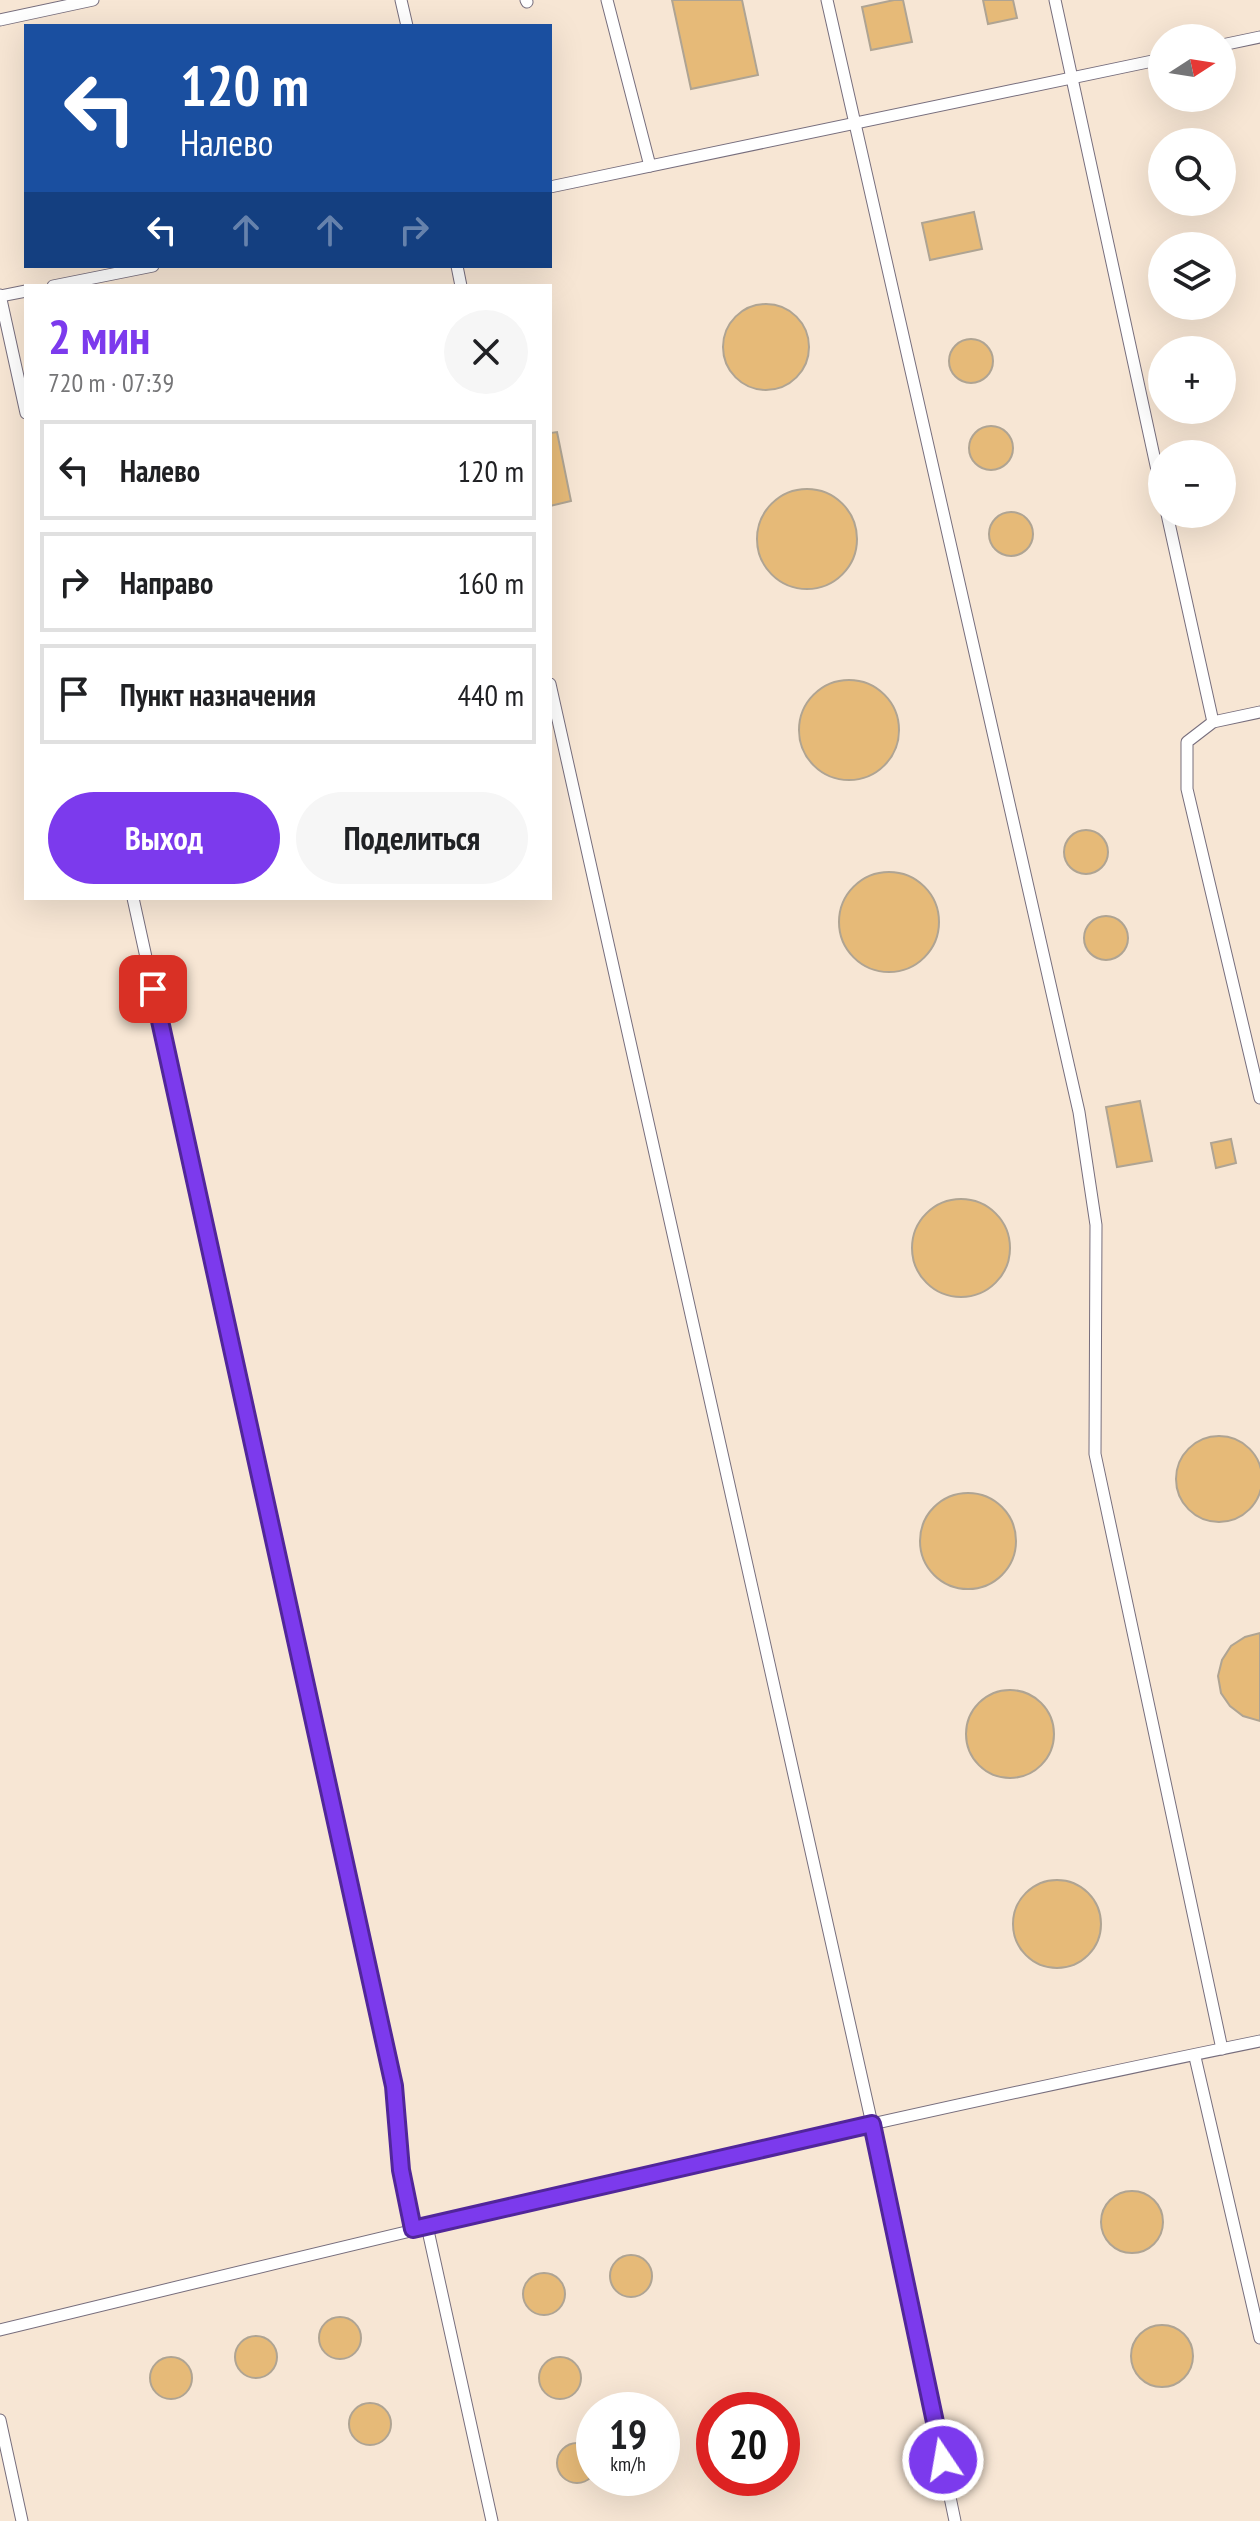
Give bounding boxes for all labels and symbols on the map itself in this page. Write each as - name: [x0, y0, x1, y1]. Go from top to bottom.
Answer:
- north arrow: [1148, 24, 1236, 112]
- pin: [119, 955, 187, 1023]
- speed limit sign: 20: [696, 2392, 800, 2496]
- position arrow: [901, 2418, 985, 2502]

